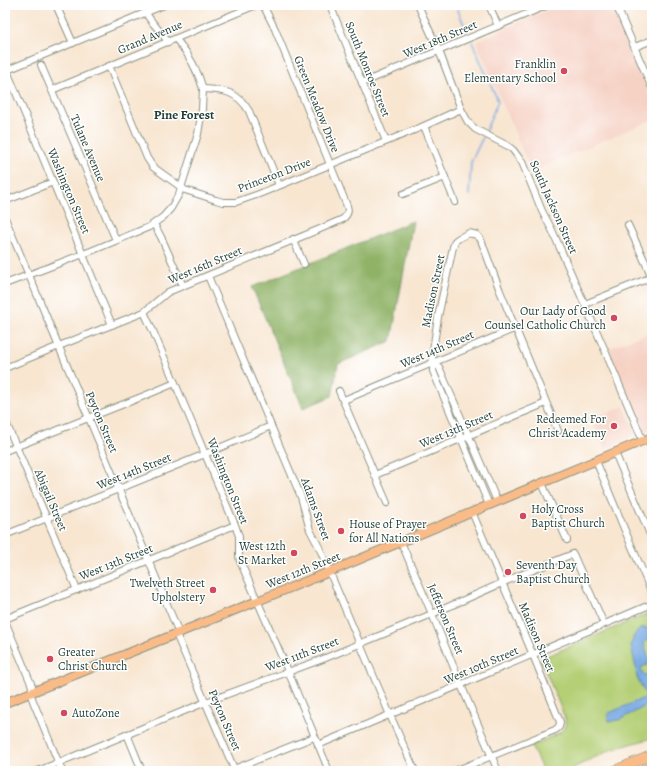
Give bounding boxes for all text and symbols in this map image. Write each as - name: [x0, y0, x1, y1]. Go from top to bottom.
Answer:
- street label: Grand Avenue: [115, 16, 185, 58]
- street label: West 18th Street: [400, 16, 480, 62]
- street label: South Monroe Street: [342, 19, 394, 119]
- street label: Green Meadow Drive: [290, 53, 344, 155]
- place label: Franklin Elementary School: [464, 56, 556, 86]
- marker: Franklin Elementary School: [559, 66, 569, 76]
- district label: Pine Forest: [154, 106, 215, 123]
- street label: Tulane Avenue: [67, 112, 109, 184]
- street label: Washington Street: [43, 145, 94, 236]
- street label: Princeton Drive: [235, 154, 313, 196]
- street label: South Jackson Street: [526, 158, 582, 256]
- street label: West 16th Street: [165, 242, 244, 288]
- street label: Madison Street: [417, 253, 449, 329]
- place label: Our Lady of Good Counsel Catholic Church: [485, 303, 607, 333]
- marker: Our Lady of Good Counsel Catholic Church: [609, 313, 619, 323]
- street label: West 14th Street: [397, 326, 476, 372]
- street label: Peyton Street: [82, 389, 122, 455]
- street label: West 13th Street: [416, 406, 495, 452]
- place label: Redeemed For Christ Academy: [529, 411, 607, 441]
- marker: Redeemed For Christ Academy: [609, 421, 619, 431]
- street label: Washington Street: [203, 435, 253, 526]
- street label: West 14th Street: [94, 449, 173, 494]
- street label: Abigail Street: [30, 466, 71, 533]
- street label: Adams Street: [297, 475, 335, 543]
- place label: Holy Cross Baptist Church: [531, 501, 606, 531]
- marker: Holy Cross Baptist Church: [518, 511, 528, 521]
- place label: House of Prayer for All Nations: [349, 516, 427, 546]
- marker: House of Prayer for All Nations: [336, 526, 346, 536]
- place label: West 12th St Market: [238, 538, 287, 568]
- street label: West 13th Street: [76, 540, 155, 584]
- street label: West 12th Street: [263, 548, 343, 593]
- marker: West 12th St Market: [289, 548, 299, 558]
- place label: Seventh Day Baptist Church: [516, 557, 591, 587]
- marker: Seventh Day Baptist Church: [503, 567, 513, 577]
- place label: Twelveth Street Upholstery: [130, 575, 206, 605]
- street label: Jefferson Street: [424, 581, 468, 657]
- marker: Twelveth Street Upholstery: [208, 585, 218, 595]
- street label: Madison Street: [515, 599, 559, 675]
- street label: West 11th Street: [262, 633, 341, 676]
- street label: West 10th Street: [440, 642, 521, 688]
- place label: Greater Christ Church: [58, 644, 128, 674]
- marker: Greater Christ Church: [45, 654, 55, 664]
- street label: Peyton Street: [205, 687, 245, 753]
- place label: AutoZone: [71, 705, 120, 721]
- marker: AutoZone: [59, 708, 69, 718]

